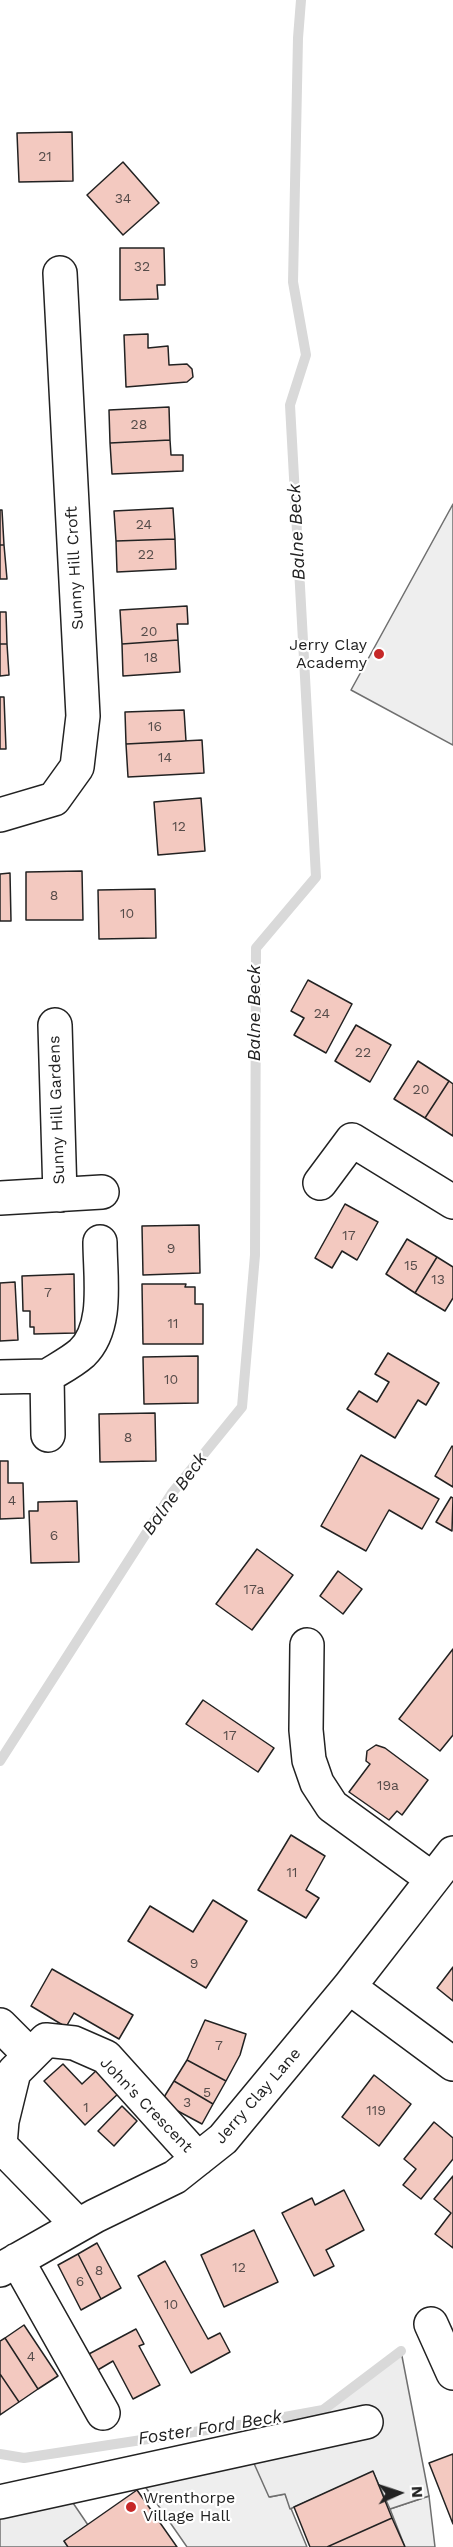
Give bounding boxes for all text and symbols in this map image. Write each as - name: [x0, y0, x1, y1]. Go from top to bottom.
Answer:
- house number: 21: [38, 149, 52, 165]
- house number: 34: [115, 191, 131, 207]
- house number: 32: [134, 259, 150, 275]
- house number: 28: [131, 417, 147, 433]
- water label: Balne Beck: [284, 483, 310, 581]
- street label: Sunny Hill Croft: [62, 506, 88, 630]
- house number: 24: [136, 517, 152, 533]
- house number: 22: [138, 547, 154, 563]
- house number: 20: [141, 624, 157, 640]
- place label: Jerry Clay Academy: [289, 635, 367, 673]
- marker: Jerry Clay Academy: [372, 647, 386, 661]
- house number: 18: [144, 650, 158, 666]
- house number: 16: [148, 719, 162, 735]
- house number: 14: [158, 750, 172, 766]
- house number: 12: [172, 819, 186, 835]
- house number: 8: [50, 888, 58, 904]
- house number: 10: [120, 906, 134, 922]
- water label: Balne Beck: [244, 965, 266, 1061]
- house number: 24: [314, 1006, 330, 1022]
- street label: Sunny Hill Gardens: [45, 1035, 69, 1185]
- house number: 22: [355, 1045, 371, 1061]
- house number: 20: [413, 1082, 429, 1098]
- house number: 17: [342, 1228, 356, 1244]
- house number: 9: [167, 1241, 175, 1257]
- house number: 15: [404, 1258, 418, 1274]
- house number: 13: [431, 1272, 445, 1288]
- house number: 7: [44, 1285, 52, 1301]
- house number: 11: [168, 1316, 178, 1332]
- house number: 10: [164, 1372, 178, 1388]
- house number: 8: [124, 1430, 132, 1446]
- water label: Balne Beck: [138, 1449, 212, 1539]
- house number: 4: [8, 1493, 16, 1509]
- house number: 6: [50, 1528, 58, 1544]
- house number: 17a: [244, 1582, 264, 1598]
- house number: 17: [223, 1728, 237, 1744]
- house number: 19a: [377, 1778, 399, 1794]
- house number: 11: [287, 1865, 297, 1881]
- house number: 9: [190, 1956, 198, 1972]
- house number: 7: [215, 2038, 223, 2054]
- street label: Jerry Clay Lane: [211, 2044, 305, 2148]
- street label: John's Crescent: [96, 2053, 196, 2157]
- house number: 5: [203, 2085, 211, 2101]
- house number: 3: [183, 2095, 191, 2111]
- house number: 1: [83, 2100, 89, 2116]
- house number: 119: [366, 2103, 386, 2119]
- house number: 12: [232, 2260, 246, 2276]
- house number: 8: [95, 2263, 103, 2279]
- house number: 6: [76, 2274, 84, 2290]
- house number: 10: [164, 2297, 178, 2313]
- house number: 4: [27, 2349, 35, 2365]
- water label: Foster Ford Beck: [136, 2406, 284, 2450]
- north arrow: [369, 2463, 429, 2523]
- text: N: [408, 2486, 427, 2498]
- place label: Wrenthorpe Village Hall: [143, 2488, 235, 2526]
- marker: Wrenthorpe Village Hall: [124, 2500, 138, 2514]

